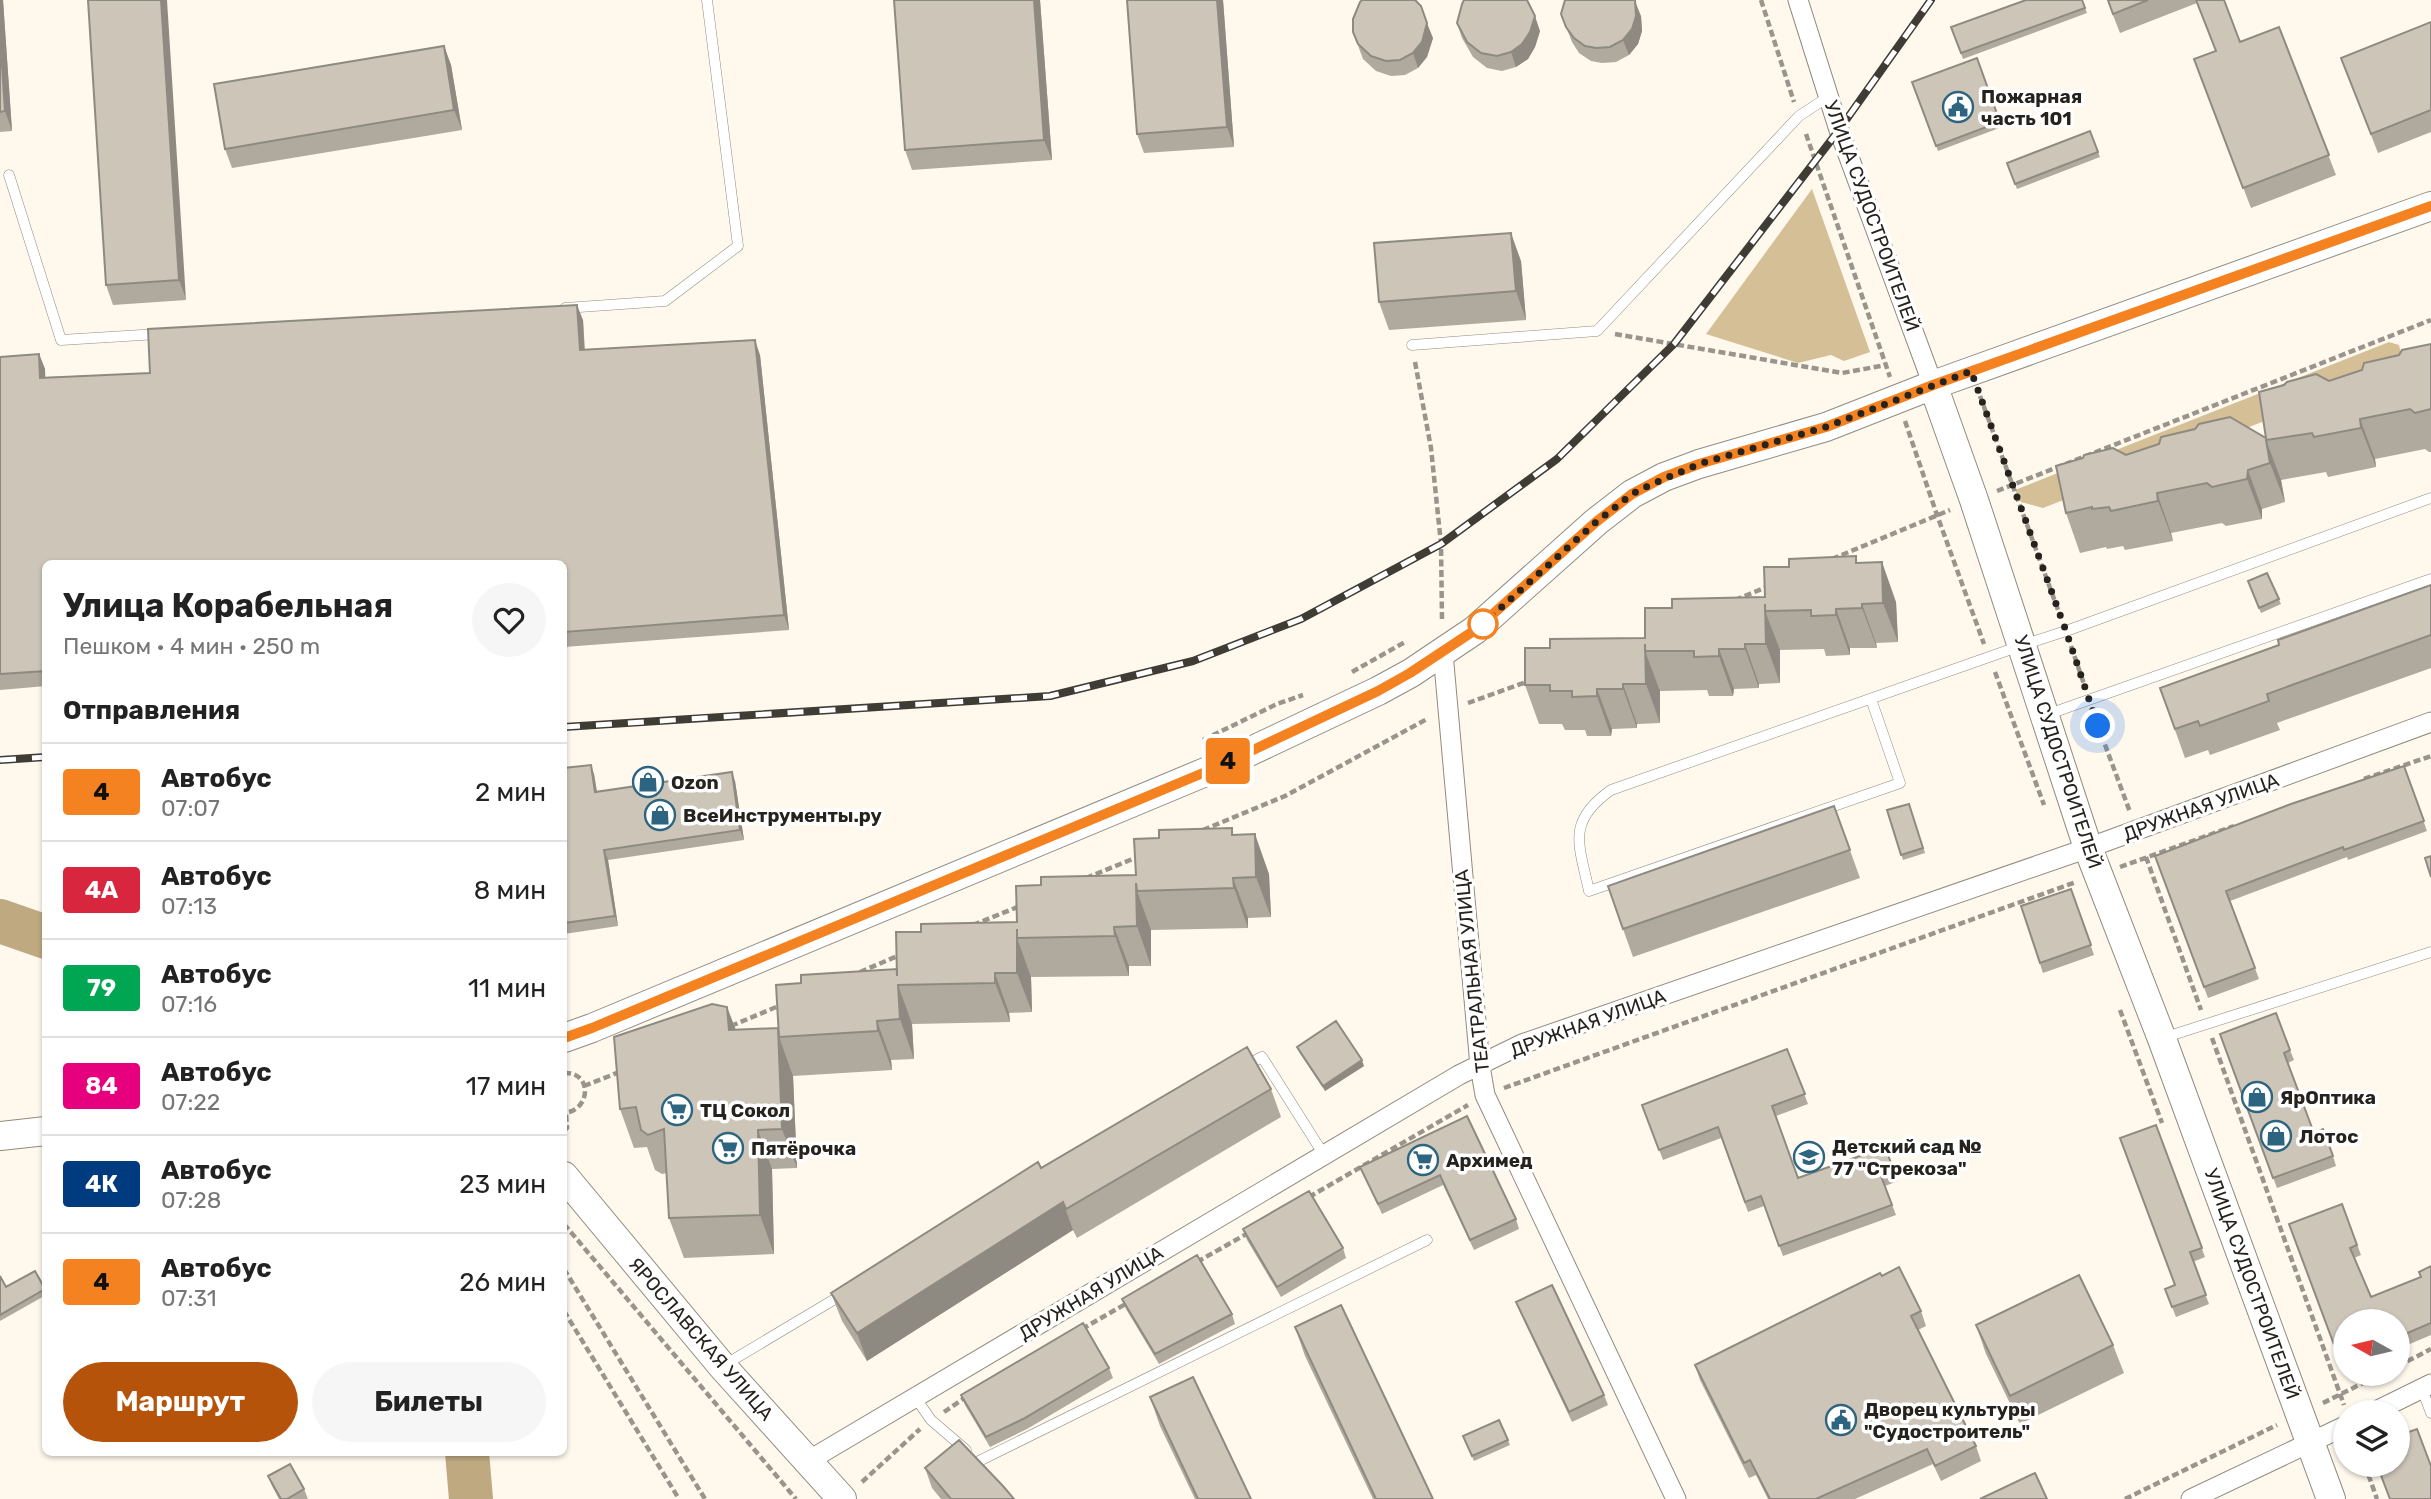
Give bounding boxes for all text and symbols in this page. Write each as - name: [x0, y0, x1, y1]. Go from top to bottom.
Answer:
- place label: Пожарная часть 101: [1981, 85, 2082, 130]
- public building icon: Пожарная часть 101: [1941, 90, 1975, 124]
- street label: УЛИЦА СУДОСТРОИТЕЛЕЙ: [1819, 97, 1925, 335]
- button: heart: [472, 583, 546, 657]
- text: Улица Корабельная: [63, 586, 393, 625]
- unlabelled marker: [1468, 609, 1498, 639]
- text: Пешком · 4 мин · 250 m: [63, 632, 320, 660]
- street label: УЛИЦА СУДОСТРОИТЕЛЕЙ: [2009, 632, 2107, 872]
- text: Отправления: [63, 695, 240, 726]
- your location: [2080, 708, 2115, 743]
- line badge: 4: [1205, 738, 1251, 784]
- text: 4: [1220, 747, 1236, 775]
- text: Автобус: [161, 763, 272, 794]
- shop icon: Ozon: [631, 765, 665, 799]
- street label: ДРУЖНАЯ УЛИЦА: [2120, 768, 2282, 846]
- place label: Ozon: [671, 771, 719, 794]
- text: 2 мин: [475, 777, 546, 808]
- text: 4: [93, 778, 110, 806]
- text: 07:07: [161, 794, 220, 822]
- shop icon: ВсеИнструменты.ру: [643, 798, 677, 832]
- place label: ВсеИнструменты.ру: [683, 804, 882, 827]
- text: Автобус: [161, 861, 272, 892]
- street label: ТЕАТРАЛЬНАЯ УЛИЦА: [1450, 868, 1494, 1074]
- text: 8 мин: [474, 875, 546, 906]
- text: 4А: [85, 876, 118, 904]
- text: 07:13: [161, 892, 217, 920]
- text: Автобус: [161, 959, 272, 990]
- text: 11 мин: [468, 973, 546, 1004]
- text: 79: [87, 974, 116, 1002]
- street label: ДРУЖНАЯ УЛИЦА: [1507, 984, 1669, 1062]
- text: 07:16: [161, 990, 217, 1018]
- text: Автобус: [161, 1057, 272, 1088]
- text: 17 мин: [466, 1071, 546, 1102]
- text: 84: [85, 1072, 118, 1100]
- shop icon: ЯрОптика: [2240, 1080, 2274, 1114]
- place label: ЯрОптика: [2280, 1086, 2376, 1109]
- text: 07:22: [161, 1088, 220, 1116]
- supermarket icon: ТЦ Сокол: [660, 1093, 694, 1127]
- place label: ТЦ Сокол: [700, 1099, 790, 1122]
- shop icon: Лотос: [2259, 1119, 2293, 1153]
- place label: Лотос: [2299, 1125, 2358, 1148]
- supermarket icon: Пятёрочка: [711, 1131, 745, 1165]
- place label: Детский сад № 77 "Стрекоза": [1832, 1135, 1982, 1180]
- place label: Пятёрочка: [751, 1137, 856, 1160]
- school or university icon: Детский сад № 77 "Стрекоза": [1792, 1140, 1826, 1174]
- supermarket icon: Архимед: [1406, 1143, 1440, 1177]
- place label: Архимед: [1446, 1149, 1533, 1172]
- text: Автобус: [161, 1155, 272, 1186]
- street label: УЛИЦА СУДОСТРОИТЕЛЕЙ: [2199, 1165, 2305, 1403]
- text: 23 мин: [459, 1169, 546, 1200]
- text: 4К: [85, 1170, 118, 1198]
- text: 07:28: [161, 1186, 221, 1214]
- street label: ДРУЖНАЯ УЛИЦА: [1015, 1241, 1167, 1345]
- text: Автобус: [161, 1253, 272, 1284]
- street label: ЯРОСЛАВСКАЯ УЛИЦА: [624, 1253, 778, 1425]
- text: 26 мин: [459, 1267, 546, 1298]
- text: 4: [93, 1268, 110, 1296]
- text: 07:31: [161, 1284, 217, 1312]
- north arrow: [2333, 1309, 2410, 1386]
- map controls: [2333, 1309, 2410, 1477]
- button: Маршрут: [63, 1362, 298, 1442]
- button: Билеты: [312, 1362, 546, 1442]
- place label: Дворец культуры "Судостроитель": [1864, 1398, 2036, 1443]
- button: layers: [2333, 1400, 2410, 1477]
- public building icon: Дворец культуры "Судостроитель": [1824, 1403, 1858, 1437]

